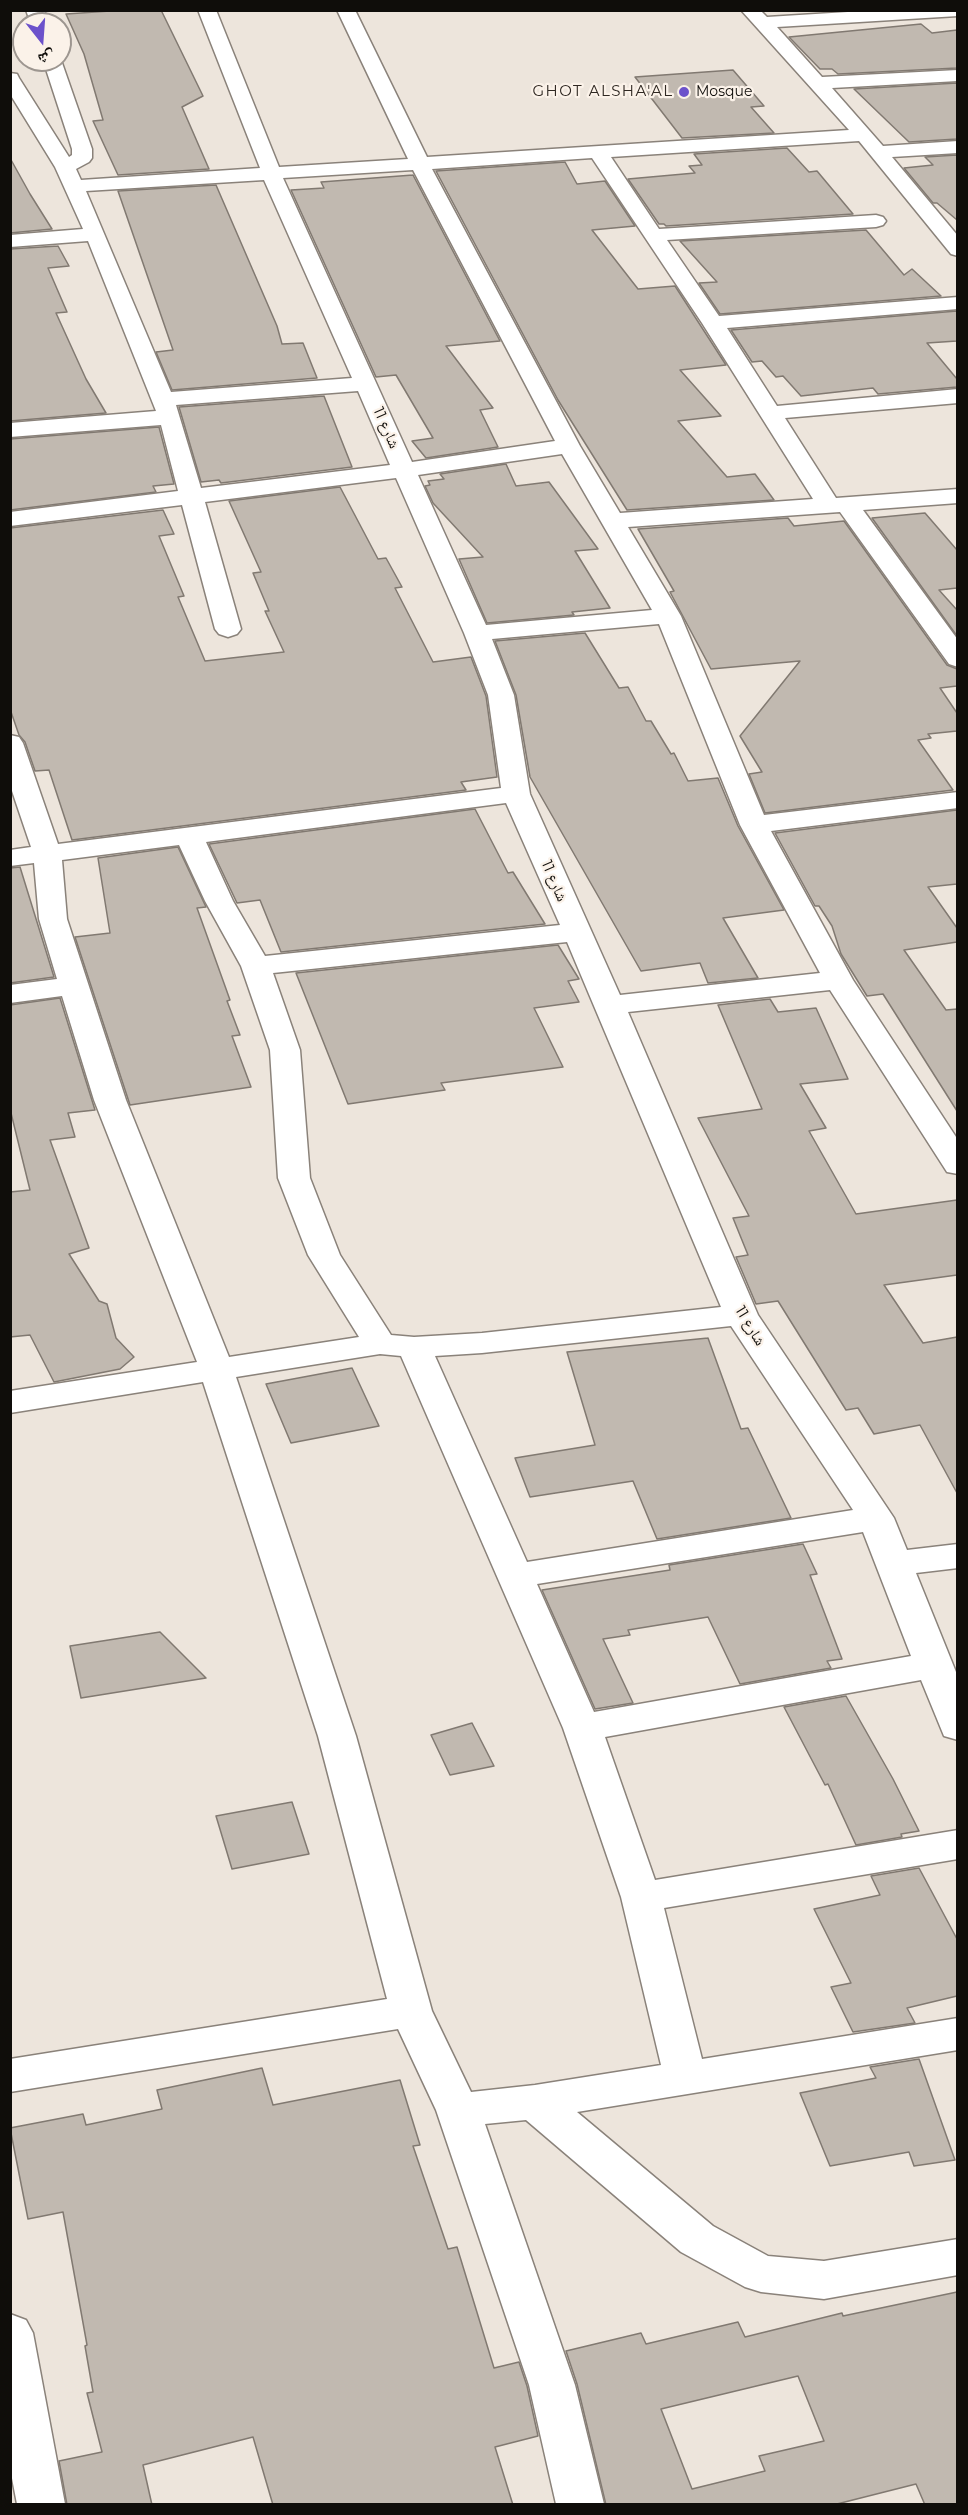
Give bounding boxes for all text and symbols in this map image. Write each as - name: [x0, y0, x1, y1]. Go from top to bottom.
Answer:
- north arrow: [12, 12, 72, 72]
- text: ش: [36, 46, 58, 69]
- district label: GHOT ALSHA'AL: [532, 83, 674, 101]
- place label: Mosque: [696, 84, 752, 100]
- marker: Mosque: [677, 85, 691, 99]
- street label: شارع 11: [369, 405, 403, 451]
- street label: شارع 11: [537, 858, 571, 904]
- street label: شارع 11: [731, 1303, 769, 1349]

